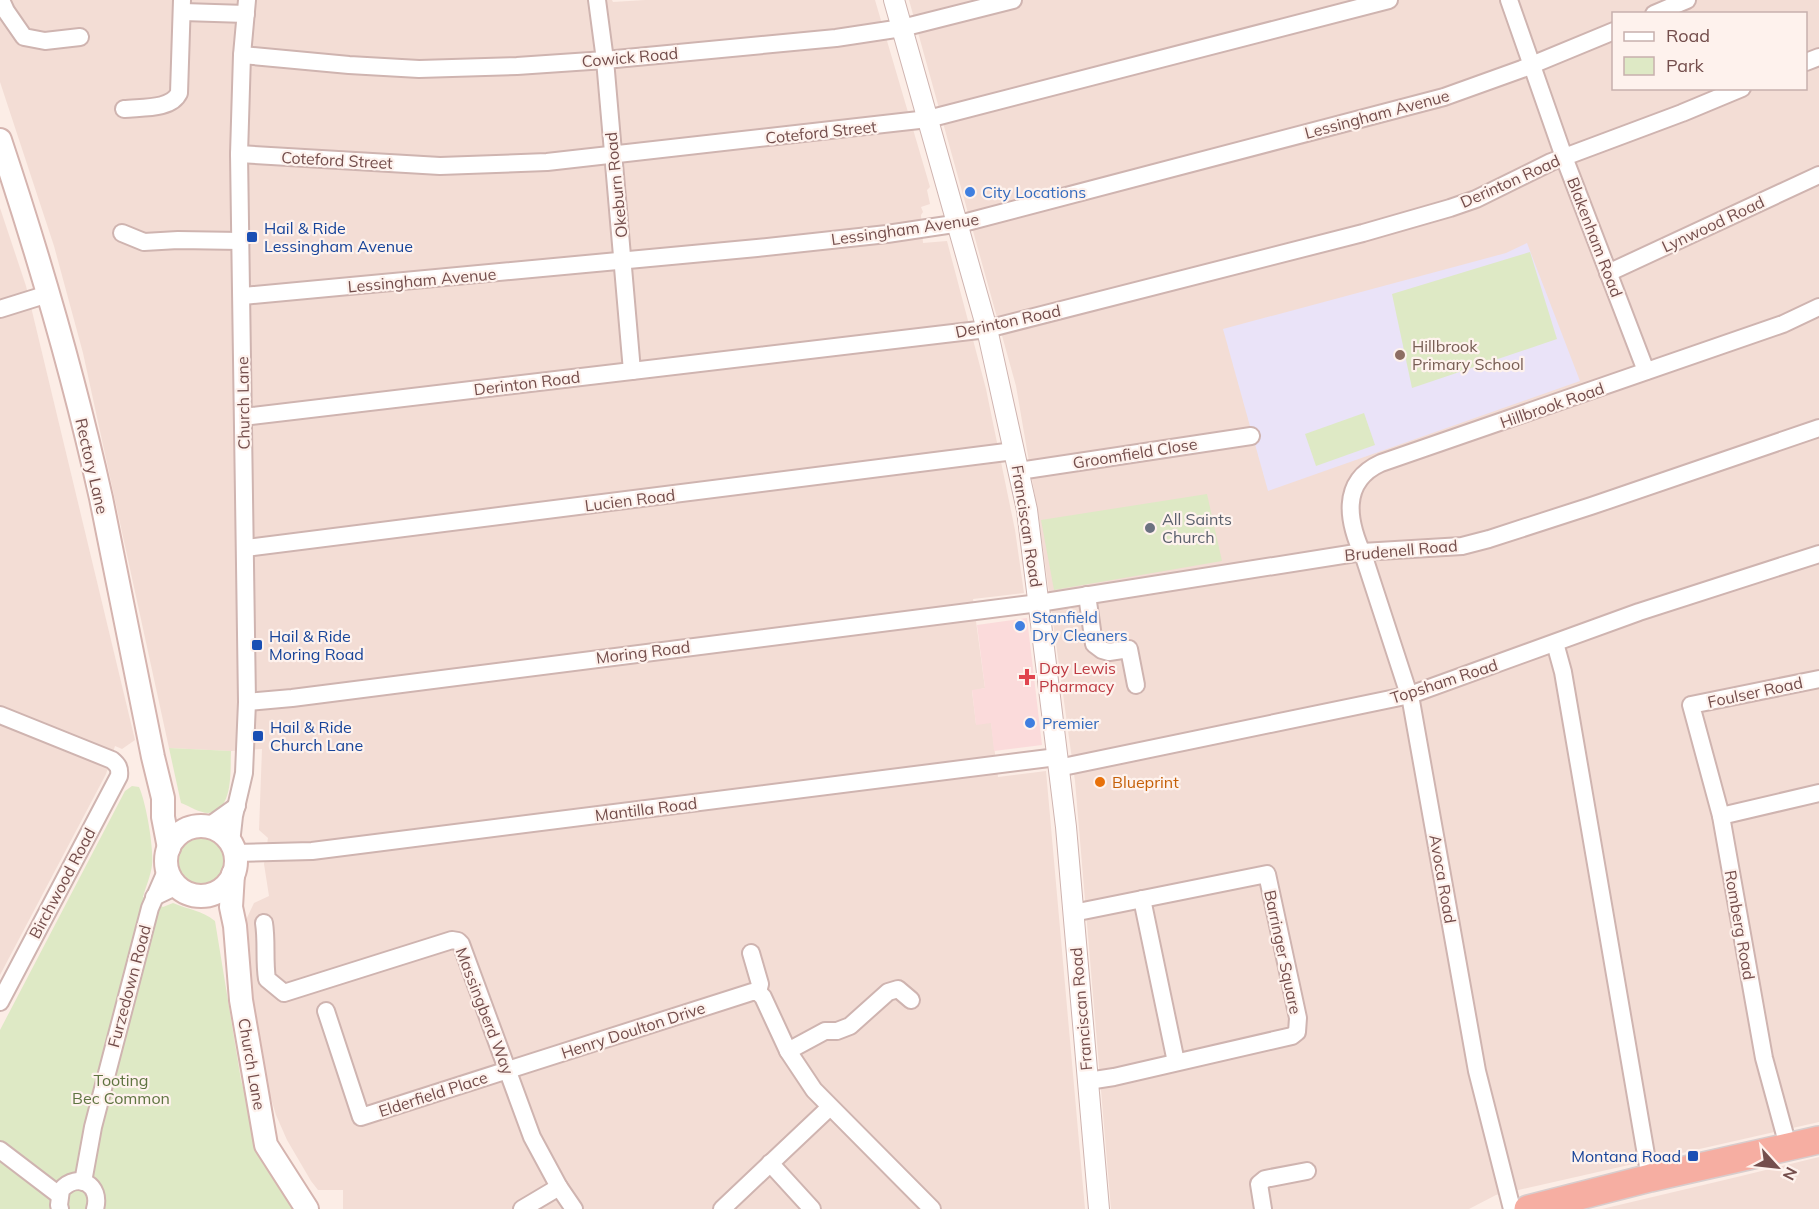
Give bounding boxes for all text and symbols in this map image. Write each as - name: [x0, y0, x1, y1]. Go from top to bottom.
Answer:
- legend: [1612, 12, 1807, 90]
- text: Road: [1666, 24, 1710, 47]
- street label: Cowick Road: [581, 43, 679, 71]
- text: Park: [1666, 54, 1705, 77]
- street label: Lessingham Avenue: [1302, 85, 1452, 143]
- street label: Coteford Street: [764, 116, 878, 148]
- street label: Okeburn Road: [600, 131, 632, 239]
- street label: Coteford Street: [281, 147, 394, 173]
- street label: Derinton Road: [1457, 150, 1563, 212]
- street label: Blakenham Road: [1563, 174, 1627, 300]
- place label: City Locations: [982, 182, 1086, 202]
- marker: City Locations: [963, 185, 977, 199]
- street label: Lynwood Road: [1659, 192, 1767, 256]
- street label: Lessingham Avenue: [830, 209, 980, 249]
- place label: Hail & Ride Lessingham Avenue: [264, 218, 413, 256]
- marker: Hail & Ride Lessingham Avenue: [245, 230, 259, 244]
- street label: Lessingham Avenue: [347, 264, 497, 296]
- street label: Derinton Road: [954, 300, 1062, 342]
- place label: Hillbrook Primary School: [1412, 336, 1524, 374]
- marker: Hillbrook Primary School: [1393, 348, 1407, 362]
- street label: Church Lane: [232, 356, 254, 450]
- street label: Derinton Road: [473, 367, 581, 399]
- street label: Hillbrook Road: [1497, 378, 1607, 432]
- street label: Rectory Lane: [71, 416, 113, 516]
- street label: Groomfield Close: [1071, 433, 1199, 473]
- street label: Franciscan Road: [1007, 463, 1047, 589]
- street label: Lucien Road: [584, 485, 676, 515]
- place label: All Saints Church: [1162, 509, 1232, 547]
- marker: All Saints Church: [1143, 521, 1157, 535]
- street label: Brudenell Road: [1344, 535, 1458, 565]
- place label: Stanfield Dry Cleaners: [1032, 607, 1128, 645]
- marker: Stanfield Dry Cleaners: [1013, 619, 1027, 633]
- place label: Hail & Ride Moring Road: [269, 626, 364, 664]
- street label: Moring Road: [595, 636, 691, 668]
- marker: Hail & Ride Moring Road: [250, 638, 264, 652]
- street label: Topsham Road: [1388, 654, 1500, 708]
- place label: Day Lewis Pharmacy: [1039, 658, 1116, 696]
- marker: Day Lewis Pharmacy: [1020, 670, 1034, 684]
- street label: Foulser Road: [1706, 672, 1804, 712]
- place label: Premier: [1042, 713, 1099, 733]
- marker: Premier: [1023, 716, 1037, 730]
- place label: Hail & Ride Church Lane: [270, 717, 363, 755]
- marker: Hail & Ride Church Lane: [251, 729, 265, 743]
- place label: Blueprint: [1112, 772, 1179, 792]
- marker: Blueprint: [1093, 775, 1107, 789]
- street label: Mantilla Road: [594, 793, 698, 825]
- street label: Birchwood Road: [24, 824, 100, 942]
- street label: Avoca Road: [1425, 833, 1461, 925]
- street label: Romberg Road: [1721, 869, 1759, 981]
- street label: Barringer Square: [1260, 888, 1306, 1016]
- street label: Furzedown Road: [103, 923, 155, 1049]
- street label: Massingberd Way: [452, 945, 519, 1078]
- street label: Franciscan Road: [1066, 947, 1096, 1071]
- street label: Henry Doulton Drive: [558, 997, 708, 1063]
- street label: Church Lane: [234, 1016, 270, 1112]
- street label: Elderfield Place: [376, 1067, 490, 1121]
- park label: Tooting Bec Common: [72, 1070, 170, 1108]
- north arrow: [1747, 1137, 1807, 1197]
- place label: Montana Road: [1571, 1146, 1681, 1166]
- marker: Montana Road: [1686, 1149, 1700, 1163]
- text: N: [1779, 1164, 1802, 1184]

